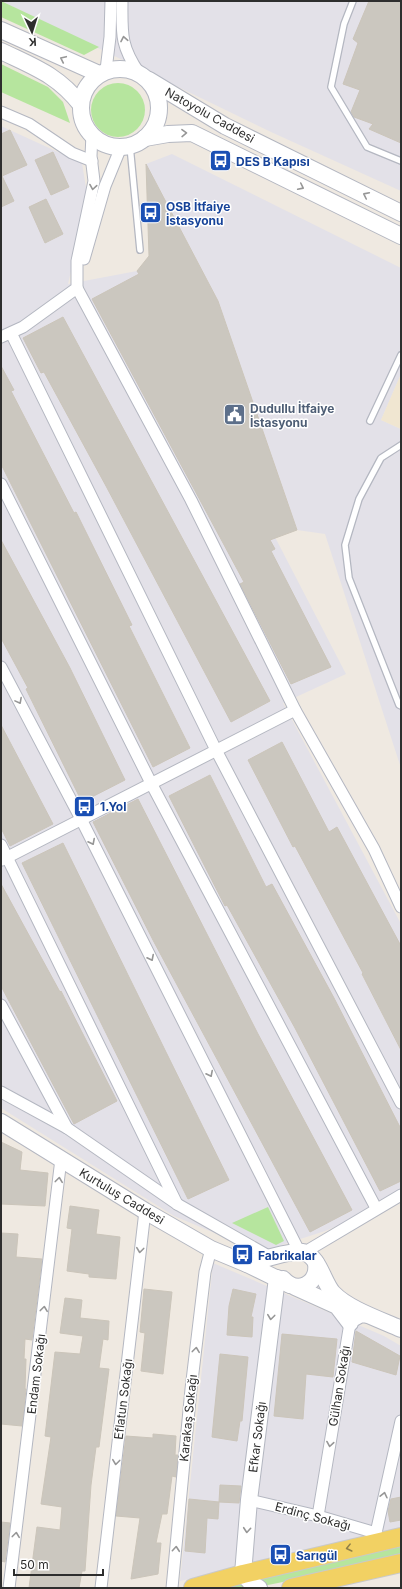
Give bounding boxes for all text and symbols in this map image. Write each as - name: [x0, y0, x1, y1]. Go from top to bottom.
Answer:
- north arrow: [12, 12, 52, 52]
- text: K: [28, 35, 37, 49]
- one-way arrow: [120, 35, 128, 42]
- one-way arrow: [60, 56, 68, 64]
- street label: Natoyolu Caddesi: [163, 84, 257, 146]
- one-way arrow: [181, 129, 187, 137]
- bus stop icon: DES B Kapısı: [208, 148, 234, 174]
- place label: DES B Kapısı: [236, 154, 310, 169]
- one-way arrow: [297, 182, 305, 190]
- one-way arrow: [89, 184, 98, 190]
- one-way arrow: [363, 192, 370, 200]
- place label: OSB İtfaiye İstasyonu: [166, 199, 230, 228]
- bus stop icon: OSB İtfaiye İstasyonu: [138, 200, 164, 226]
- place label: Dudullu İtfaiye İstasyonu: [250, 401, 334, 430]
- public building icon: Dudullu İtfaiye İstasyonu: [222, 402, 248, 428]
- one-way arrow: [14, 697, 22, 705]
- bus stop icon: 1.Yol: [72, 793, 98, 819]
- place label: 1.Yol: [100, 799, 126, 814]
- one-way arrow: [87, 837, 95, 845]
- one-way arrow: [146, 953, 154, 961]
- one-way arrow: [205, 1069, 212, 1077]
- street label: Kurtuluş Caddesi: [77, 1165, 167, 1227]
- one-way arrow: [54, 1177, 63, 1183]
- bus stop icon: Fabrikalar: [230, 1242, 256, 1268]
- one-way arrow: [136, 1247, 145, 1253]
- place label: Fabrikalar: [258, 1248, 317, 1263]
- one-way arrow: [39, 1306, 48, 1312]
- one-way arrow: [267, 1314, 276, 1320]
- street label: Endam Sokağı: [24, 1333, 48, 1415]
- street label: Gülhan Sokağı: [325, 1344, 353, 1428]
- one-way arrow: [191, 1347, 200, 1353]
- street label: Eflatun Sokağı: [111, 1358, 135, 1440]
- street label: Karakaş Sokağı: [176, 1374, 200, 1462]
- street label: Efkar Sokağı: [245, 1401, 269, 1473]
- one-way arrow: [326, 1441, 335, 1447]
- one-way arrow: [112, 1459, 121, 1465]
- one-way arrow: [380, 1492, 388, 1498]
- street label: Erdinç Sokağı: [274, 1499, 352, 1533]
- one-way arrow: [243, 1526, 252, 1533]
- one-way arrow: [11, 1532, 20, 1538]
- bus stop icon: Sarıgül: [268, 1542, 294, 1568]
- one-way arrow: [346, 1544, 352, 1552]
- one-way arrow: [171, 1546, 180, 1552]
- place label: Sarıgül: [296, 1548, 337, 1563]
- scale bar: [14, 1551, 103, 1577]
- text: 50 m: [20, 1557, 49, 1572]

